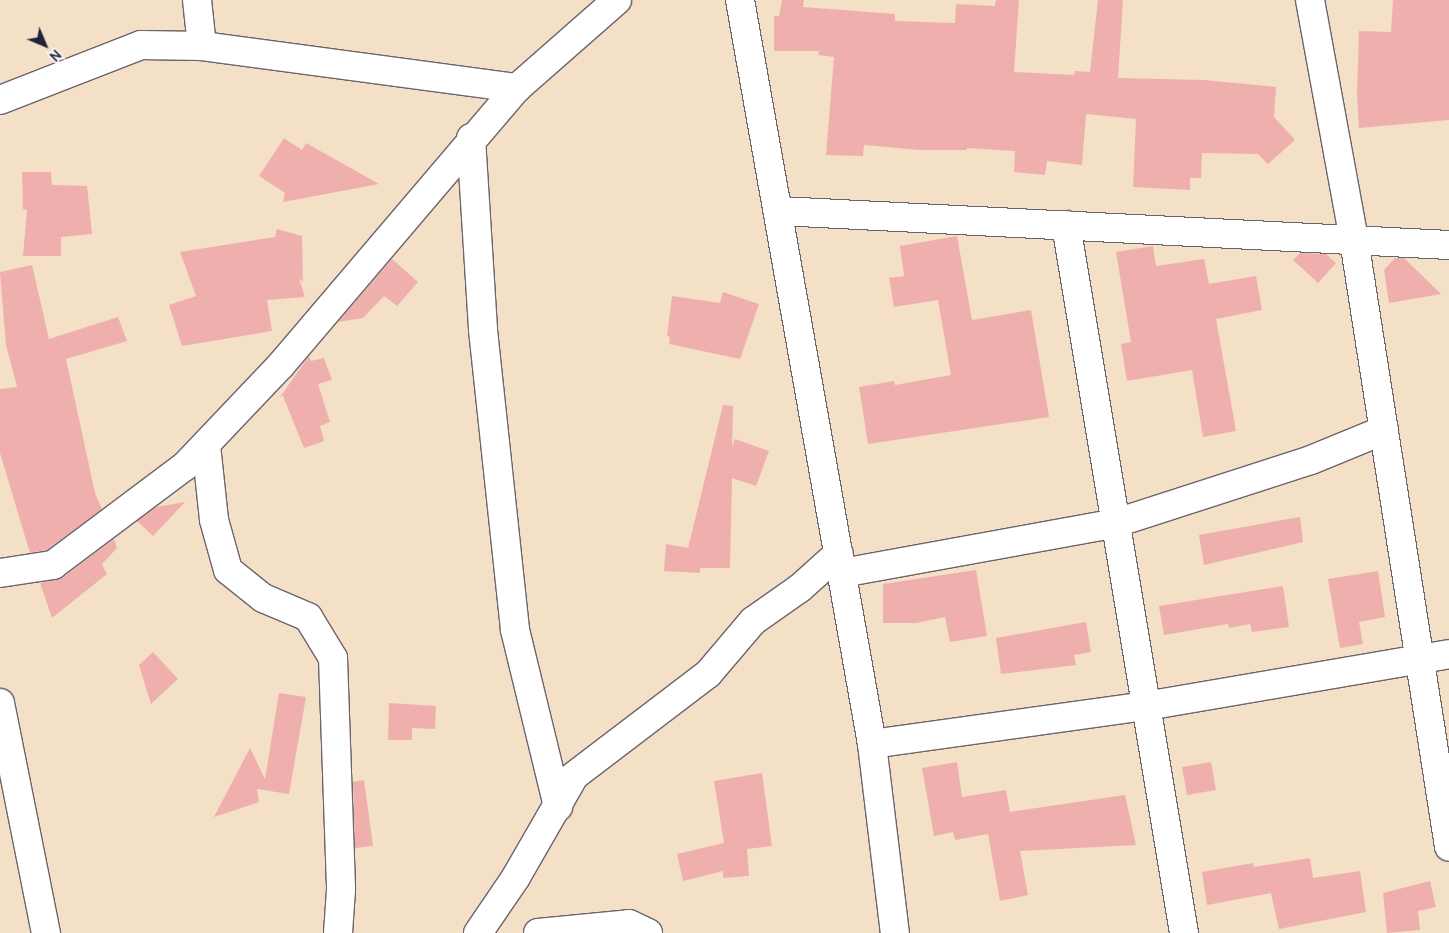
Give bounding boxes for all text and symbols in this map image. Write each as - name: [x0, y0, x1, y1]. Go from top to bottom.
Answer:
- north arrow: [20, 20, 70, 70]
- text: N: [46, 46, 65, 65]

